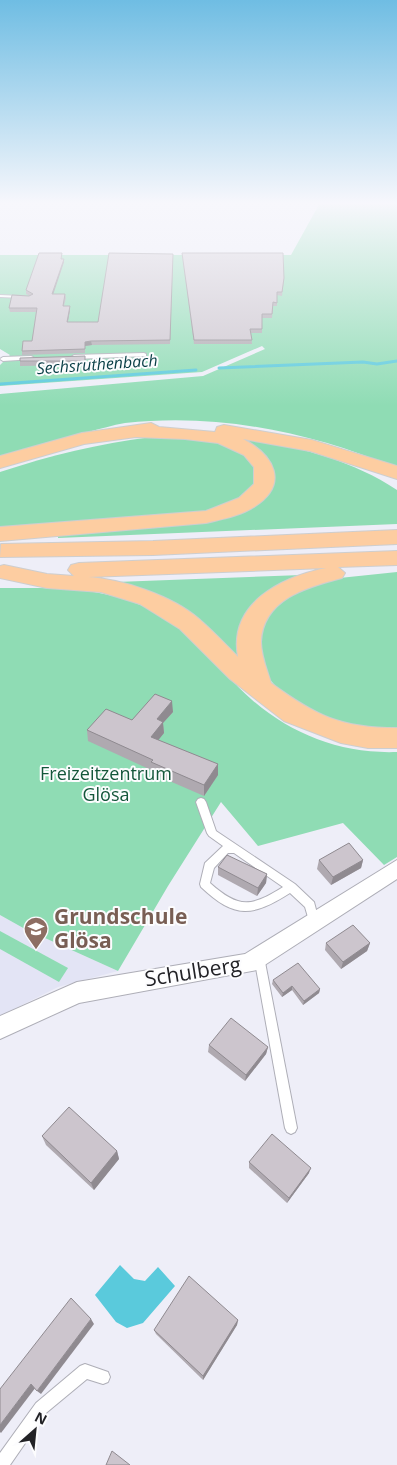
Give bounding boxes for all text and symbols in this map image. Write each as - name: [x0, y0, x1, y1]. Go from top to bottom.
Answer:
- water label: Sechsruthenbach: [36, 349, 158, 379]
- park label: Freizeitzentrum Glösa: [40, 761, 172, 806]
- place label: Grundschule Glösa: [54, 902, 187, 954]
- school or university icon: Grundschule Glösa: [23, 916, 49, 950]
- street label: Schulberg: [143, 950, 243, 992]
- north arrow: [10, 1405, 60, 1455]
- text: N: [32, 1407, 51, 1429]

